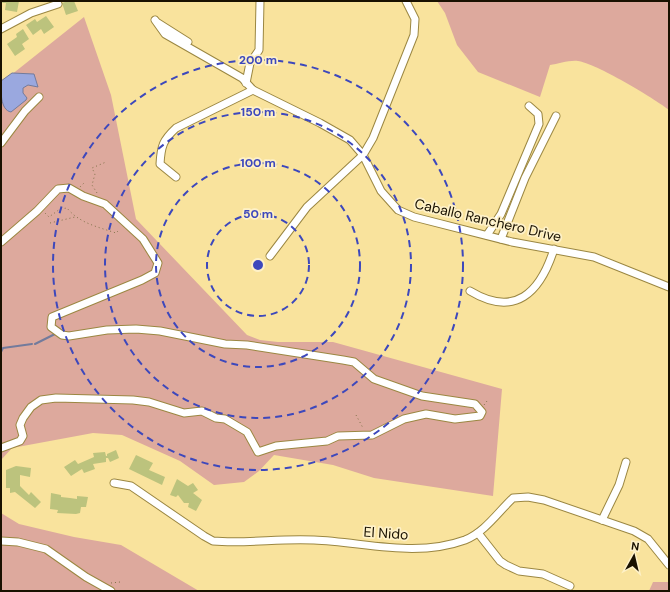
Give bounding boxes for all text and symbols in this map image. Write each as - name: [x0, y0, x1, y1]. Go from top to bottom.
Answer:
- text: 200 m: [239, 52, 277, 68]
- text: 150 m: [241, 104, 275, 120]
- text: 100 m: [240, 155, 276, 171]
- street label: Caballo Ranchero Drive: [413, 194, 563, 246]
- text: 50 m: [243, 206, 273, 222]
- centre of rings: [251, 258, 265, 272]
- street label: El Nido: [363, 522, 409, 544]
- north arrow: [614, 536, 654, 576]
- text: N: [630, 539, 640, 554]

